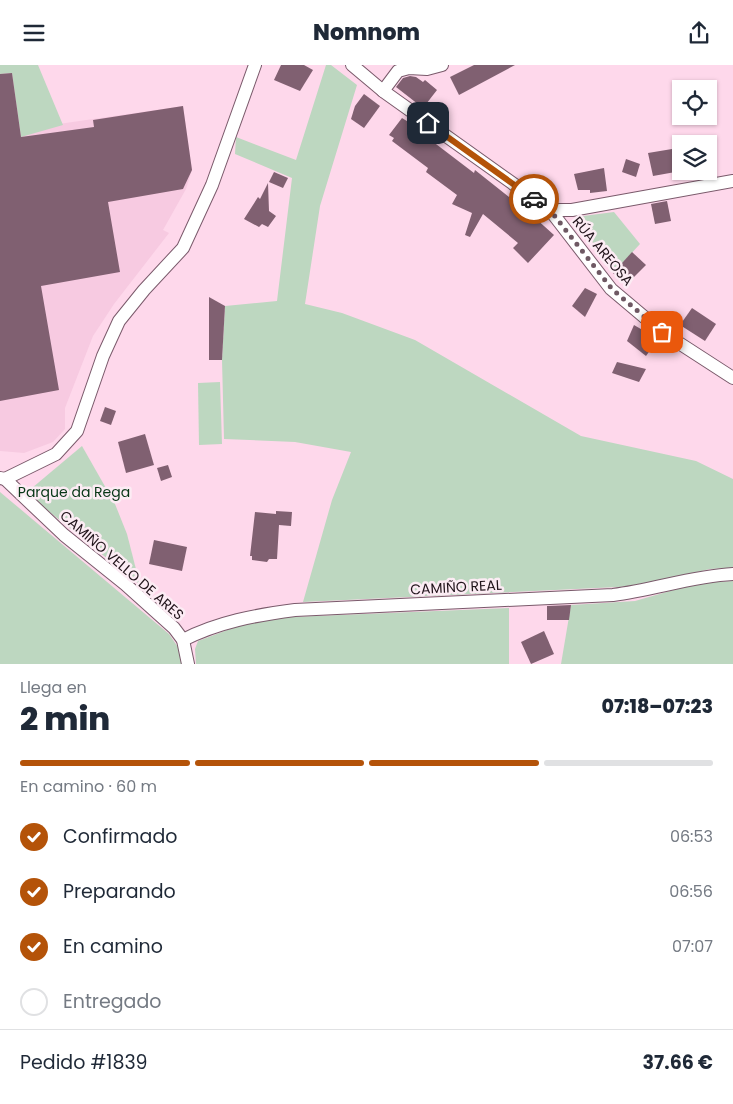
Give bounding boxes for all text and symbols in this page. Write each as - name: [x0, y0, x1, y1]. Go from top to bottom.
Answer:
- text: Nomnom: [313, 17, 420, 48]
- icon: menu: [20, 19, 48, 47]
- icon: share: [685, 19, 713, 47]
- map controls: [672, 80, 717, 180]
- button: locate: [672, 80, 717, 125]
- pin: [407, 102, 449, 144]
- icon: home: [414, 109, 442, 137]
- button: layers: [672, 135, 717, 180]
- courier: [509, 174, 559, 224]
- icon: car: [520, 185, 548, 213]
- street label: RÚA AREOSA: [568, 212, 638, 290]
- pin: [641, 311, 683, 353]
- icon: bag: [648, 318, 676, 346]
- park label: Parque da Rega: [18, 482, 130, 502]
- street label: CAMIÑO VELLO DE ARES: [56, 506, 188, 624]
- street label: CAMIÑO REAL: [410, 575, 502, 599]
- text: Llega en: [20, 676, 87, 699]
- text: 07:18–07:23: [601, 693, 713, 720]
- text: 2 min: [20, 696, 110, 741]
- text: En camino · 60 m: [20, 775, 157, 798]
- icon: check: [20, 823, 48, 851]
- text: Confirmado: [63, 823, 177, 850]
- text: 06:53: [670, 825, 713, 848]
- icon: check: [20, 878, 48, 906]
- text: Preparando: [63, 878, 176, 905]
- text: 06:56: [669, 880, 713, 903]
- icon: check: [20, 933, 48, 961]
- text: En camino: [63, 933, 163, 960]
- text: 07:07: [672, 935, 713, 958]
- text: Entregado: [63, 988, 161, 1015]
- text: Pedido #1839: [20, 1049, 148, 1076]
- text: 37.66 €: [643, 1049, 713, 1076]

